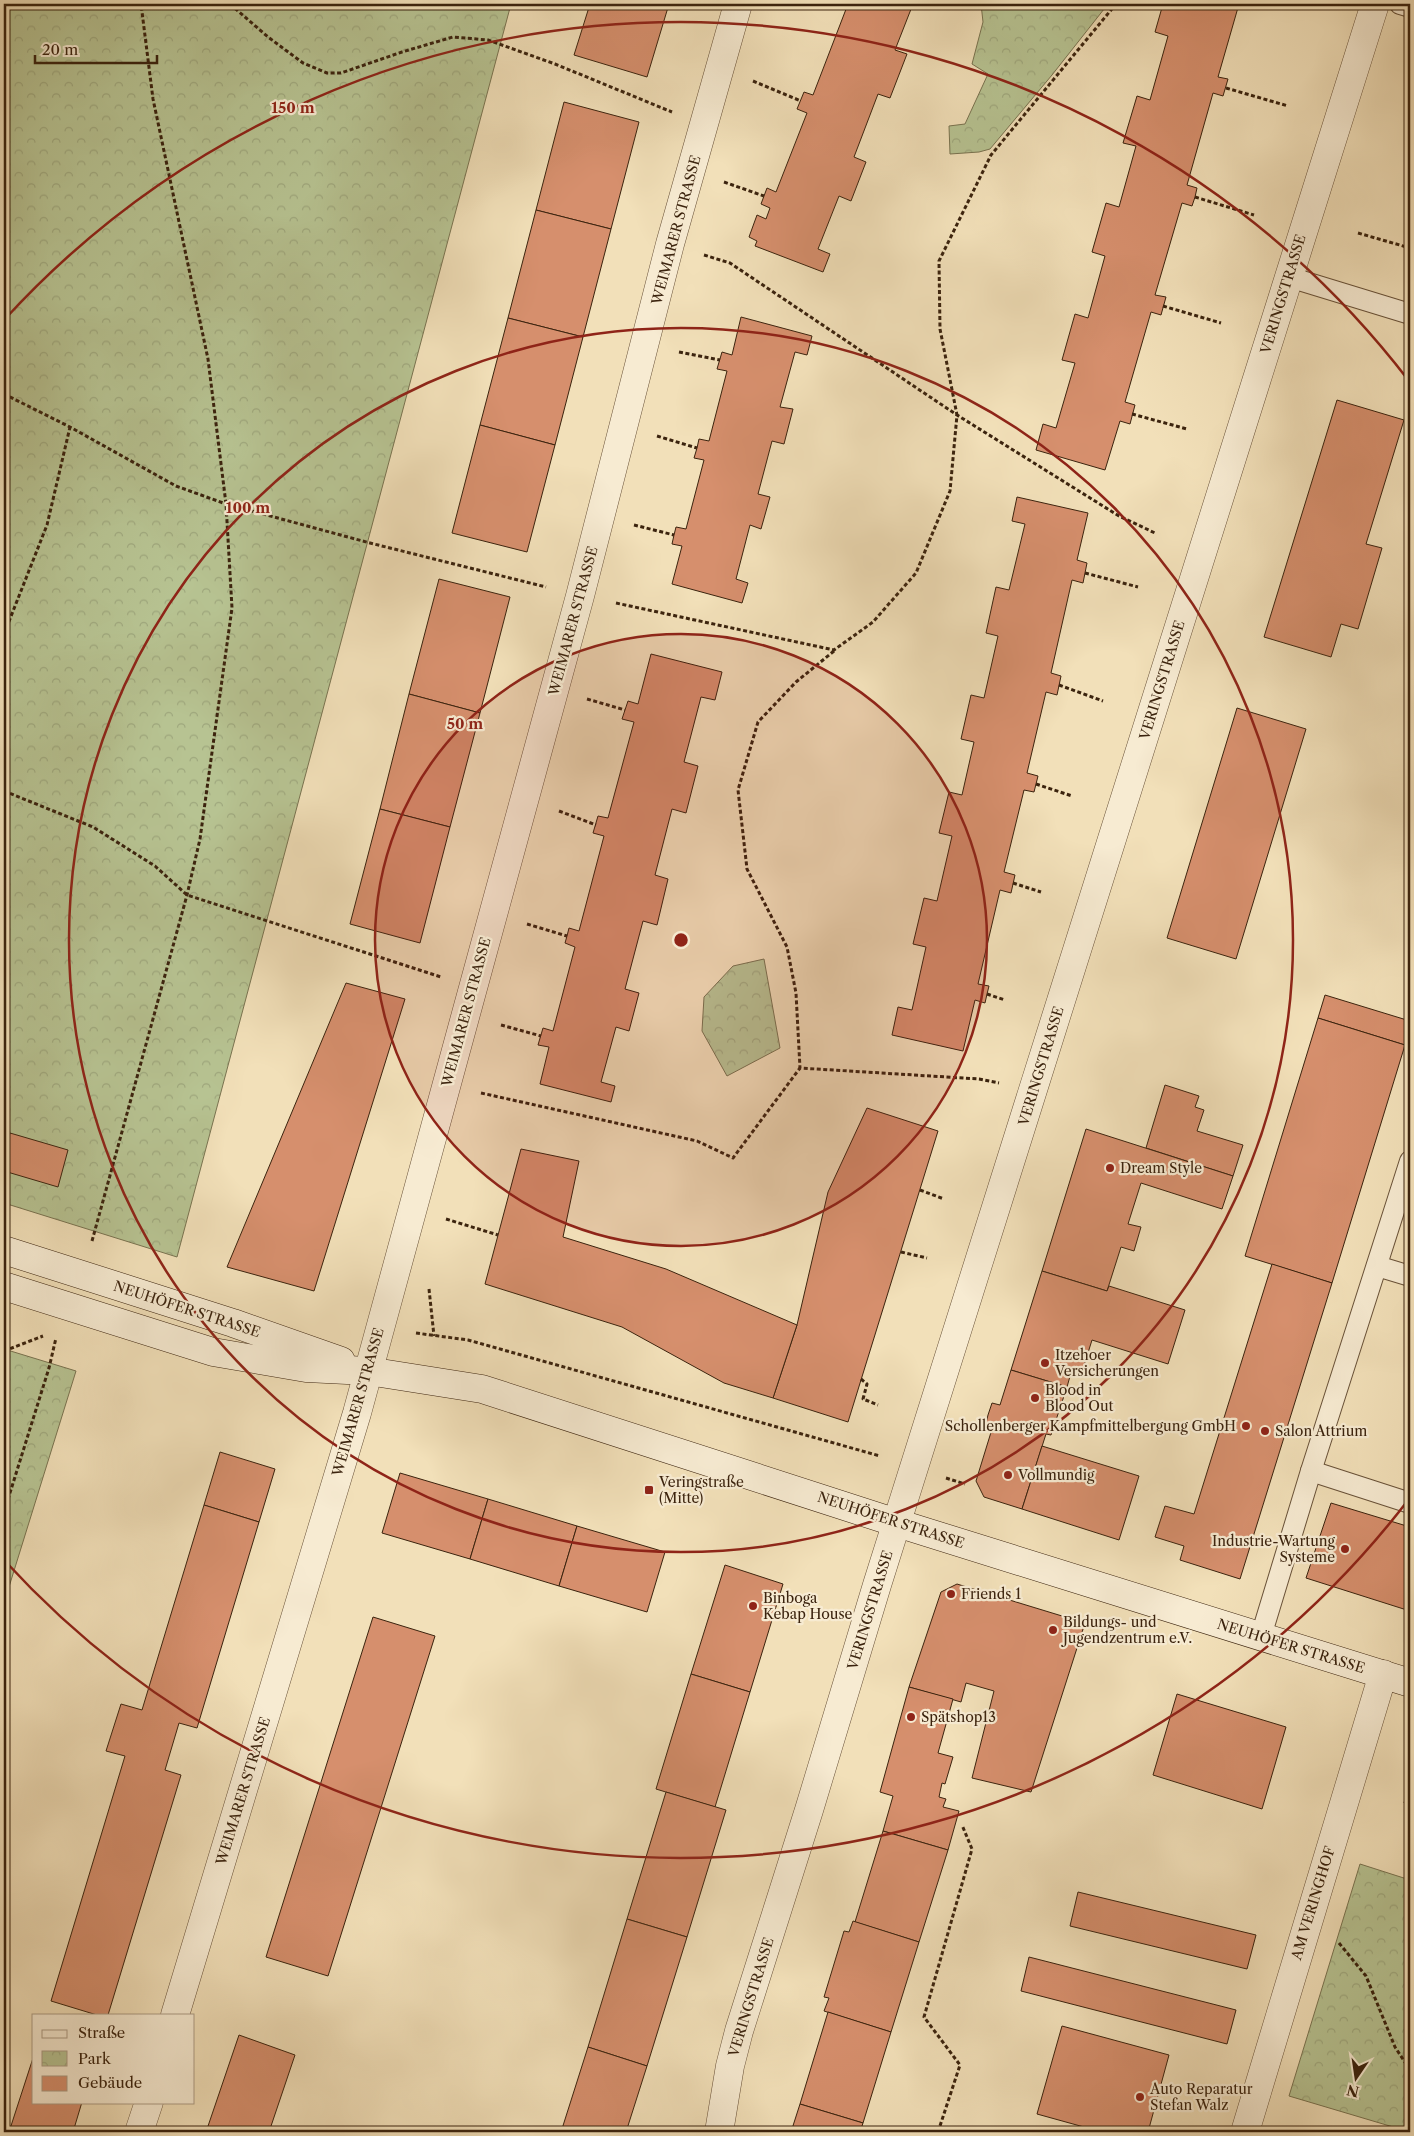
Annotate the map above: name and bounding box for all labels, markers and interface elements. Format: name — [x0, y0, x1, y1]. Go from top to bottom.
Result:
scale bar — [35, 32, 158, 64]
text: 20 m — [42, 40, 78, 59]
text: 150 m — [271, 98, 315, 117]
street label: WEIMARER STRASSE — [647, 153, 705, 308]
street label: VERINGSTRASSE — [1256, 232, 1310, 357]
text: 100 m — [226, 498, 270, 517]
street label: WEIMARER STRASSE — [544, 544, 602, 699]
street label: VERINGSTRASSE — [1135, 618, 1189, 743]
text: 50 m — [447, 714, 483, 733]
centre of rings — [672, 931, 690, 949]
street label: WEIMARER STRASSE — [437, 935, 495, 1090]
street label: VERINGSTRASSE — [1014, 1004, 1068, 1129]
place label: Dream Style — [1120, 1159, 1202, 1177]
marker: Dream Style — [1104, 1162, 1116, 1174]
street label: NEUHÖFER STRASSE — [111, 1277, 263, 1341]
street label: WEIMARER STRASSE — [328, 1326, 388, 1479]
place label: Itzehoer Versicherungen — [1054, 1346, 1159, 1380]
marker: Itzehoer Versicherungen — [1039, 1357, 1051, 1369]
place label: Blood in Blood Out — [1045, 1381, 1114, 1415]
marker: Blood in Blood Out — [1029, 1392, 1041, 1404]
place label: Schollenberger Kampfmittelbergung GmbH — [945, 1417, 1236, 1435]
marker: Schollenberger Kampfmittelbergung GmbH — [1240, 1420, 1252, 1432]
place label: Salon Attrium — [1275, 1422, 1367, 1440]
marker: Salon Attrium — [1259, 1425, 1271, 1437]
place label: Vollmundig — [1017, 1466, 1095, 1484]
marker: Vollmundig — [1002, 1469, 1014, 1481]
place label: Veringstraße (Mitte) — [658, 1473, 744, 1507]
marker: Veringstraße (Mitte) — [643, 1484, 655, 1496]
street label: NEUHÖFER STRASSE — [815, 1488, 967, 1552]
place label: Industrie-Wartung Systeme — [1212, 1532, 1336, 1566]
marker: Industrie-Wartung Systeme — [1339, 1543, 1351, 1555]
street label: VERINGSTRASSE — [843, 1548, 897, 1673]
place label: Friends 1 — [961, 1585, 1021, 1603]
marker: Friends 1 — [945, 1588, 957, 1600]
place label: Binboga Kebap House — [763, 1589, 853, 1623]
marker: Binboga Kebap House — [747, 1600, 759, 1612]
place label: Bildungs- und Jugendzentrum e.V. — [1061, 1613, 1192, 1647]
street label: NEUHÖFER STRASSE — [1215, 1615, 1367, 1677]
marker: Bildungs- und Jugendzentrum e.V. — [1047, 1624, 1059, 1636]
place label: Spätshop13 — [921, 1708, 996, 1726]
marker: Spätshop13 — [905, 1711, 917, 1723]
street label: WEIMARER STRASSE — [212, 1715, 274, 1868]
street label: AM VERINGHOF — [1287, 1844, 1339, 1963]
street label: VERINGSTRASSE — [724, 1935, 778, 2060]
legend — [32, 2014, 195, 2104]
text: Straße — [78, 2023, 125, 2042]
text: Park — [78, 2049, 112, 2068]
north arrow — [1332, 2054, 1382, 2104]
text: Gebäude — [78, 2073, 142, 2092]
place label: Auto Reparatur Stefan Walz — [1149, 2080, 1253, 2114]
text: N — [1345, 2081, 1361, 2101]
marker: Auto Reparatur Stefan Walz — [1134, 2091, 1146, 2103]

